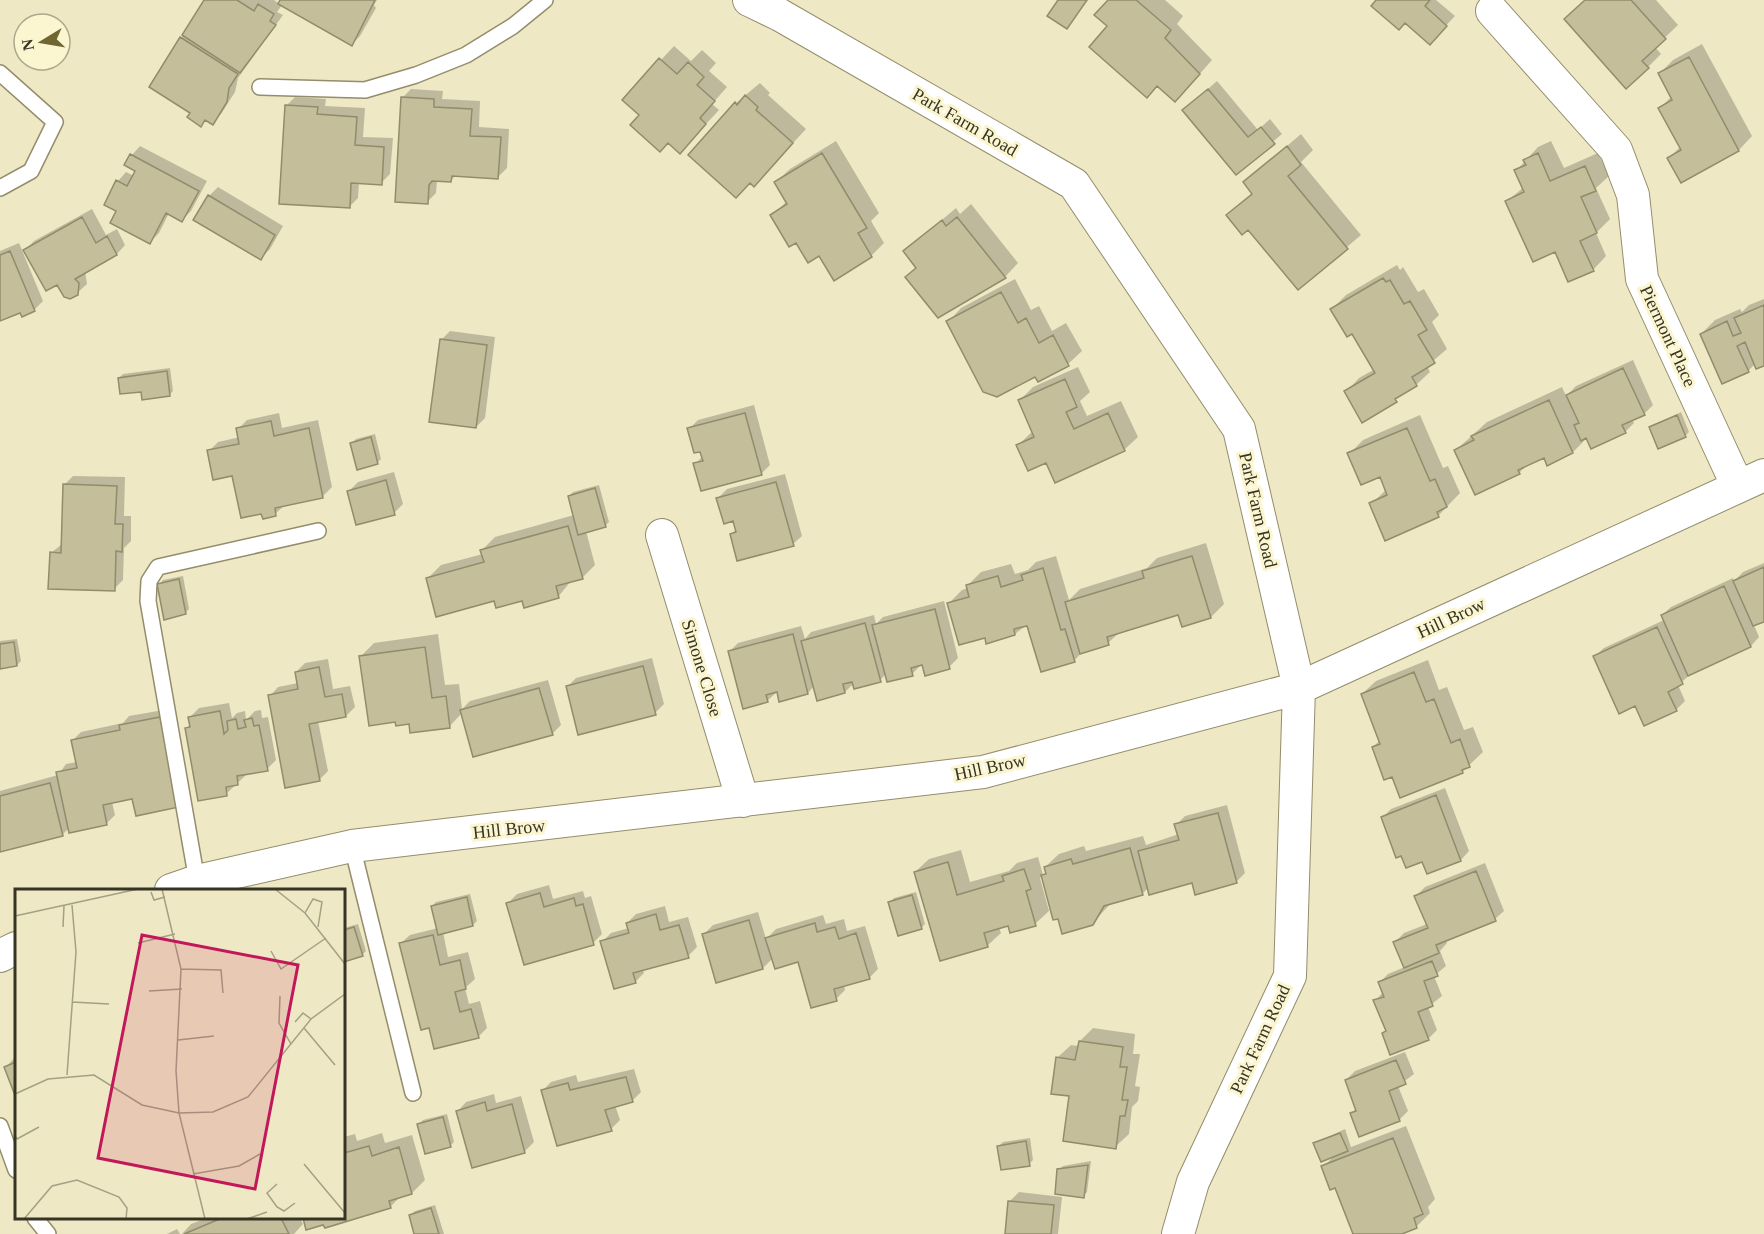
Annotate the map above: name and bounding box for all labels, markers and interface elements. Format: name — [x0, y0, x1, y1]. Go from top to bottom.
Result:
north arrow — [12, 12, 72, 72]
text: N — [18, 37, 37, 52]
street label: Park Farm Road — [909, 84, 1021, 160]
street label: Piermont Place — [1636, 282, 1700, 390]
street label: Park Farm Road — [1235, 450, 1281, 570]
street label: Hill Brow — [1414, 594, 1488, 642]
street label: Simone Close — [678, 617, 726, 719]
street label: Hill Brow — [952, 750, 1028, 784]
street label: Hill Brow — [472, 815, 546, 843]
inset map — [15, 889, 345, 1219]
street label: Park Farm Road — [1226, 981, 1294, 1097]

